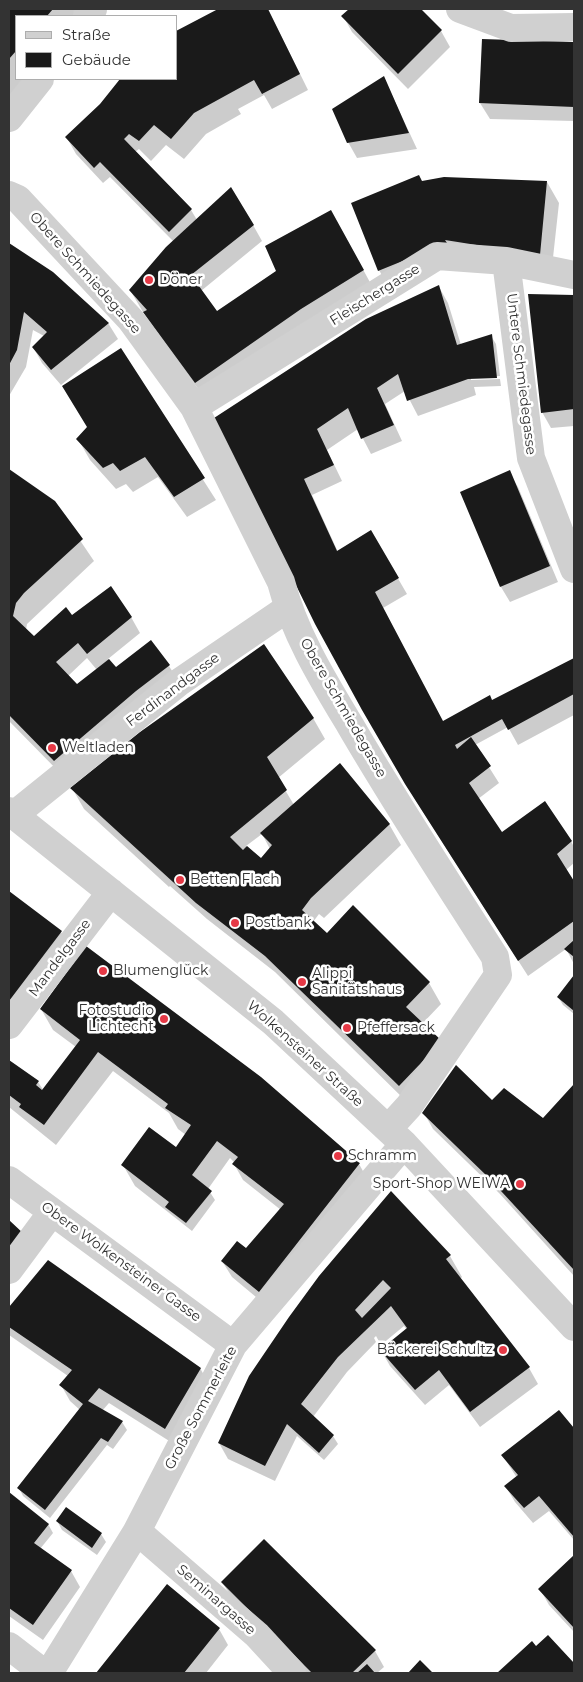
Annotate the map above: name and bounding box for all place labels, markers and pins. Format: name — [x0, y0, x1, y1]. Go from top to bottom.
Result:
place label: Döner — [159, 272, 203, 288]
marker: Döner — [143, 274, 155, 286]
place label: Weltladen — [62, 740, 134, 756]
marker: Weltladen — [46, 742, 58, 754]
place label: Betten Flach — [190, 872, 280, 888]
marker: Betten Flach — [174, 874, 186, 886]
place label: Postbank — [245, 915, 312, 931]
marker: Postbank — [229, 917, 241, 929]
place label: Blumenglück — [113, 963, 208, 979]
marker: Blumenglück — [97, 965, 109, 977]
place label: Alippi Sanitätshaus — [312, 966, 402, 999]
marker: Alippi Sanitätshaus — [296, 976, 308, 988]
place label: Fotostudio Lichtecht — [78, 1003, 154, 1036]
marker: Fotostudio Lichtecht — [158, 1013, 170, 1025]
place label: Pfeffersack — [357, 1020, 435, 1036]
marker: Pfeffersack — [341, 1022, 353, 1034]
place label: Schramm — [348, 1148, 417, 1164]
marker: Schramm — [332, 1150, 344, 1162]
place label: Sport-Shop WEIWA — [373, 1176, 510, 1192]
marker: Sport-Shop WEIWA — [514, 1178, 526, 1190]
place label: Bäckerei Schultz — [377, 1342, 493, 1358]
marker: Bäckerei Schultz — [497, 1344, 509, 1356]

